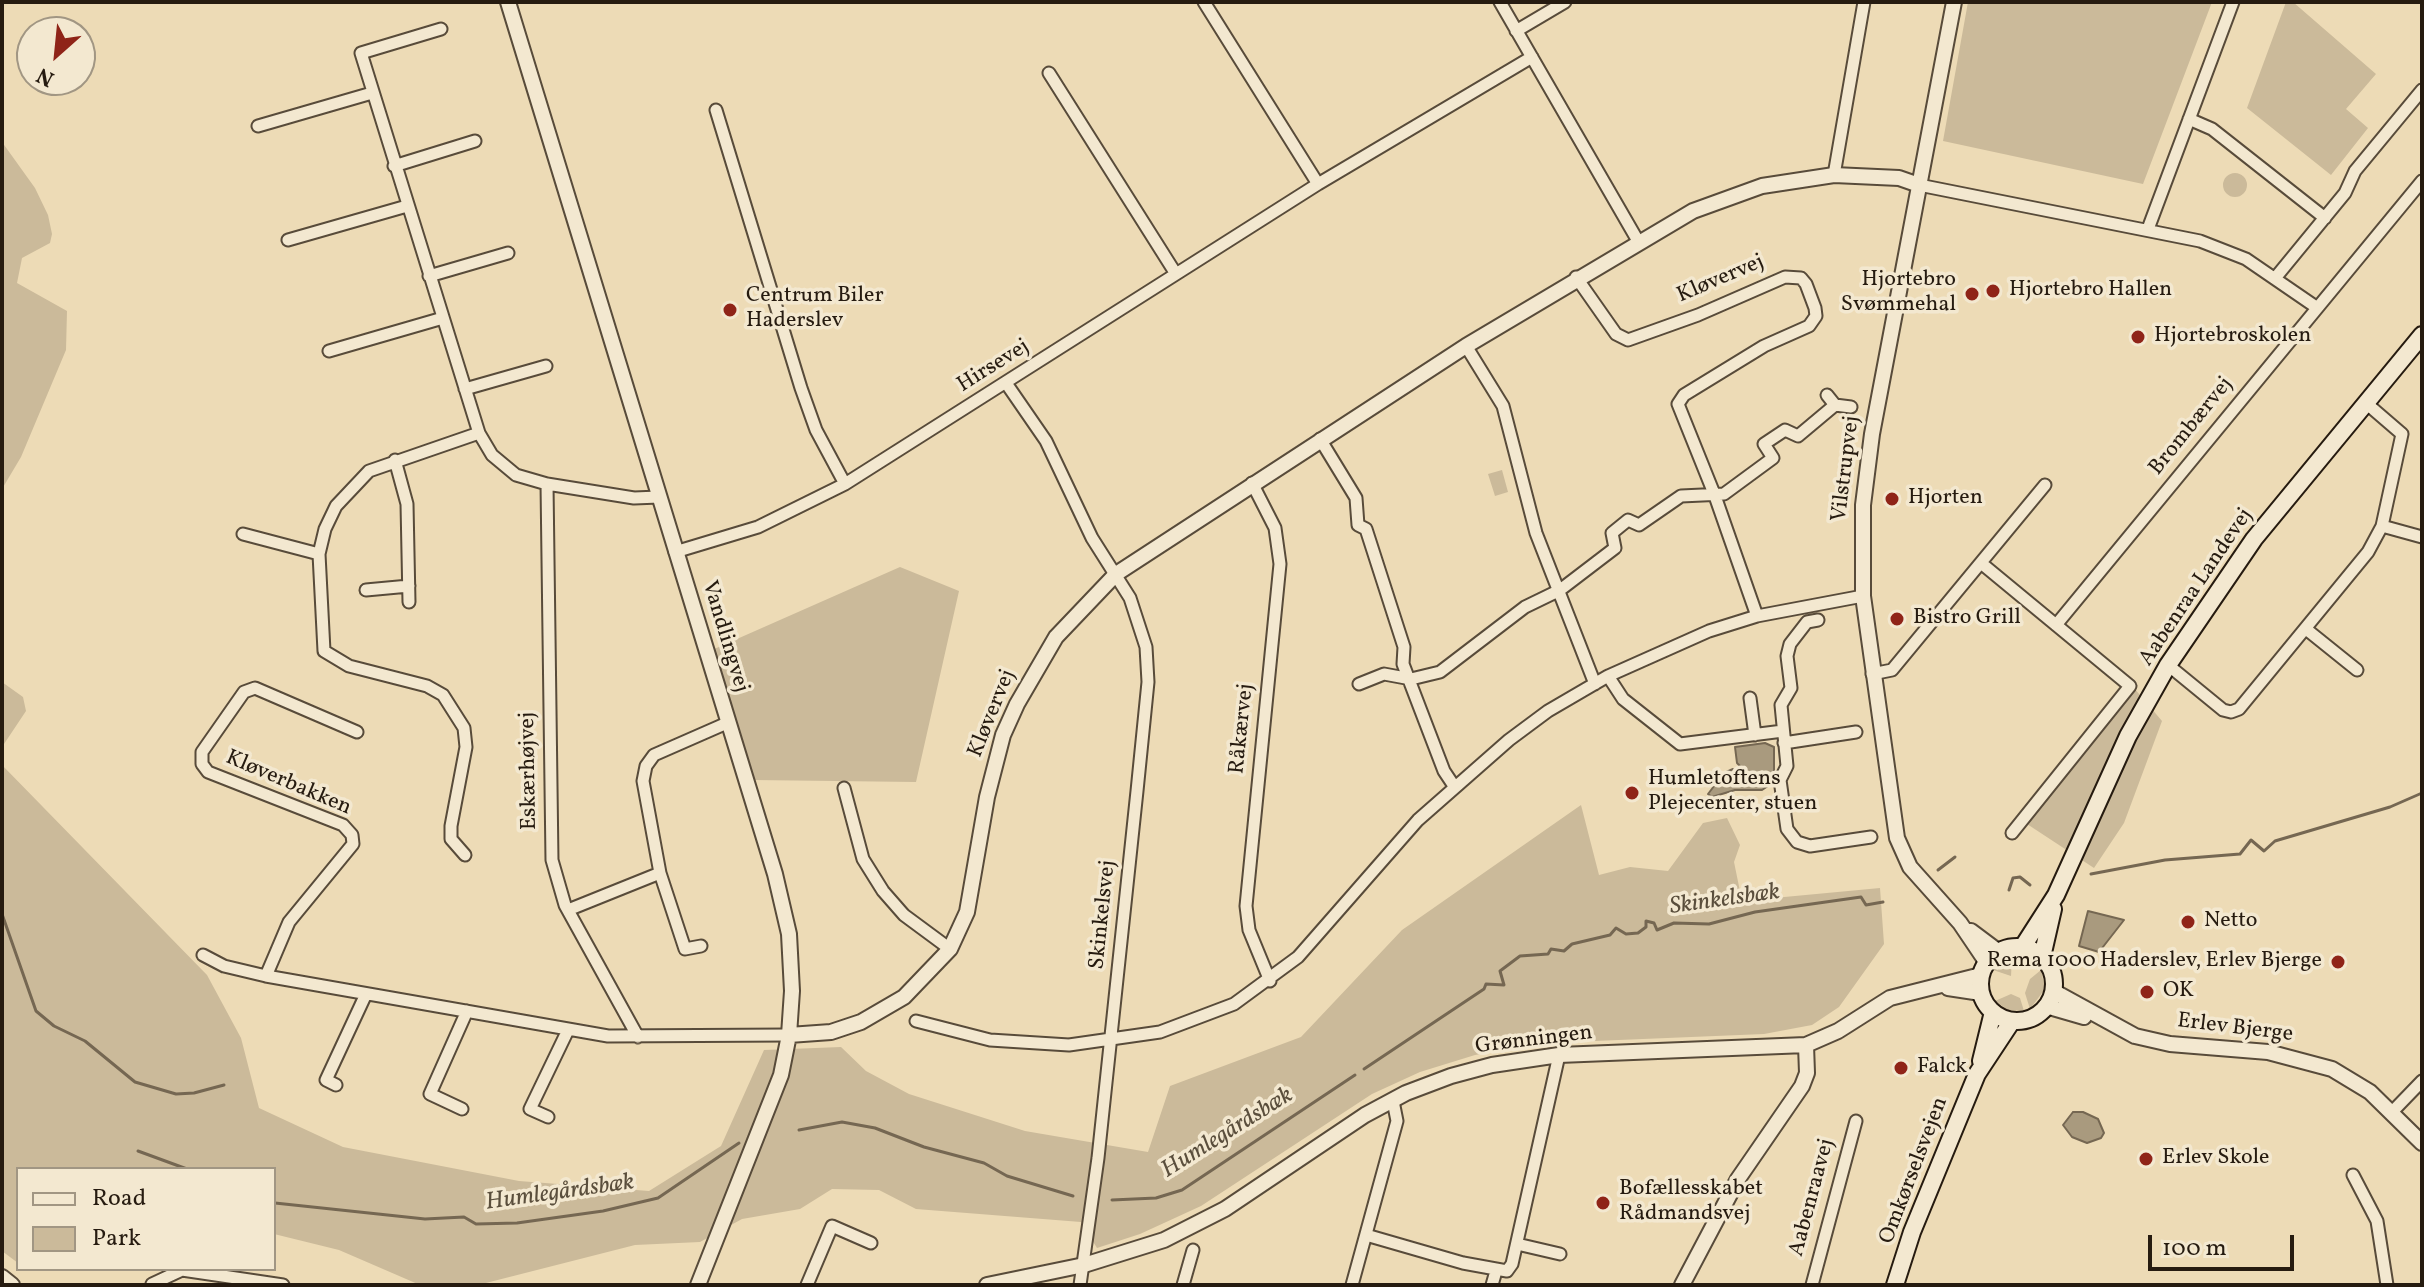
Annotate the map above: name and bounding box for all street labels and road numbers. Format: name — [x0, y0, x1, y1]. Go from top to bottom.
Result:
street label: Kløvervej — [1673, 250, 1769, 310]
street label: Hirsevej — [953, 335, 1035, 399]
street label: Brombærvej — [2144, 373, 2240, 481]
street label: Vilstrupvej — [1827, 415, 1867, 523]
street label: Aabenraa Landevej — [2134, 504, 2260, 672]
street label: Vandlingvej — [695, 578, 753, 696]
street label: Kløvervej — [964, 666, 1022, 762]
street label: Råkærvej — [1225, 683, 1261, 775]
street label: Eskærhøjvej — [516, 712, 544, 830]
street label: Kløverbakken — [221, 746, 355, 822]
street label: Skinkelsvej — [1085, 859, 1123, 971]
street label: Erlev Bjerge — [2176, 1009, 2294, 1049]
street label: Grønningen — [1474, 1021, 1594, 1061]
street label: Omkørselsvejen — [1875, 1094, 1955, 1248]
street label: Aabenraavej — [1785, 1136, 1841, 1260]

